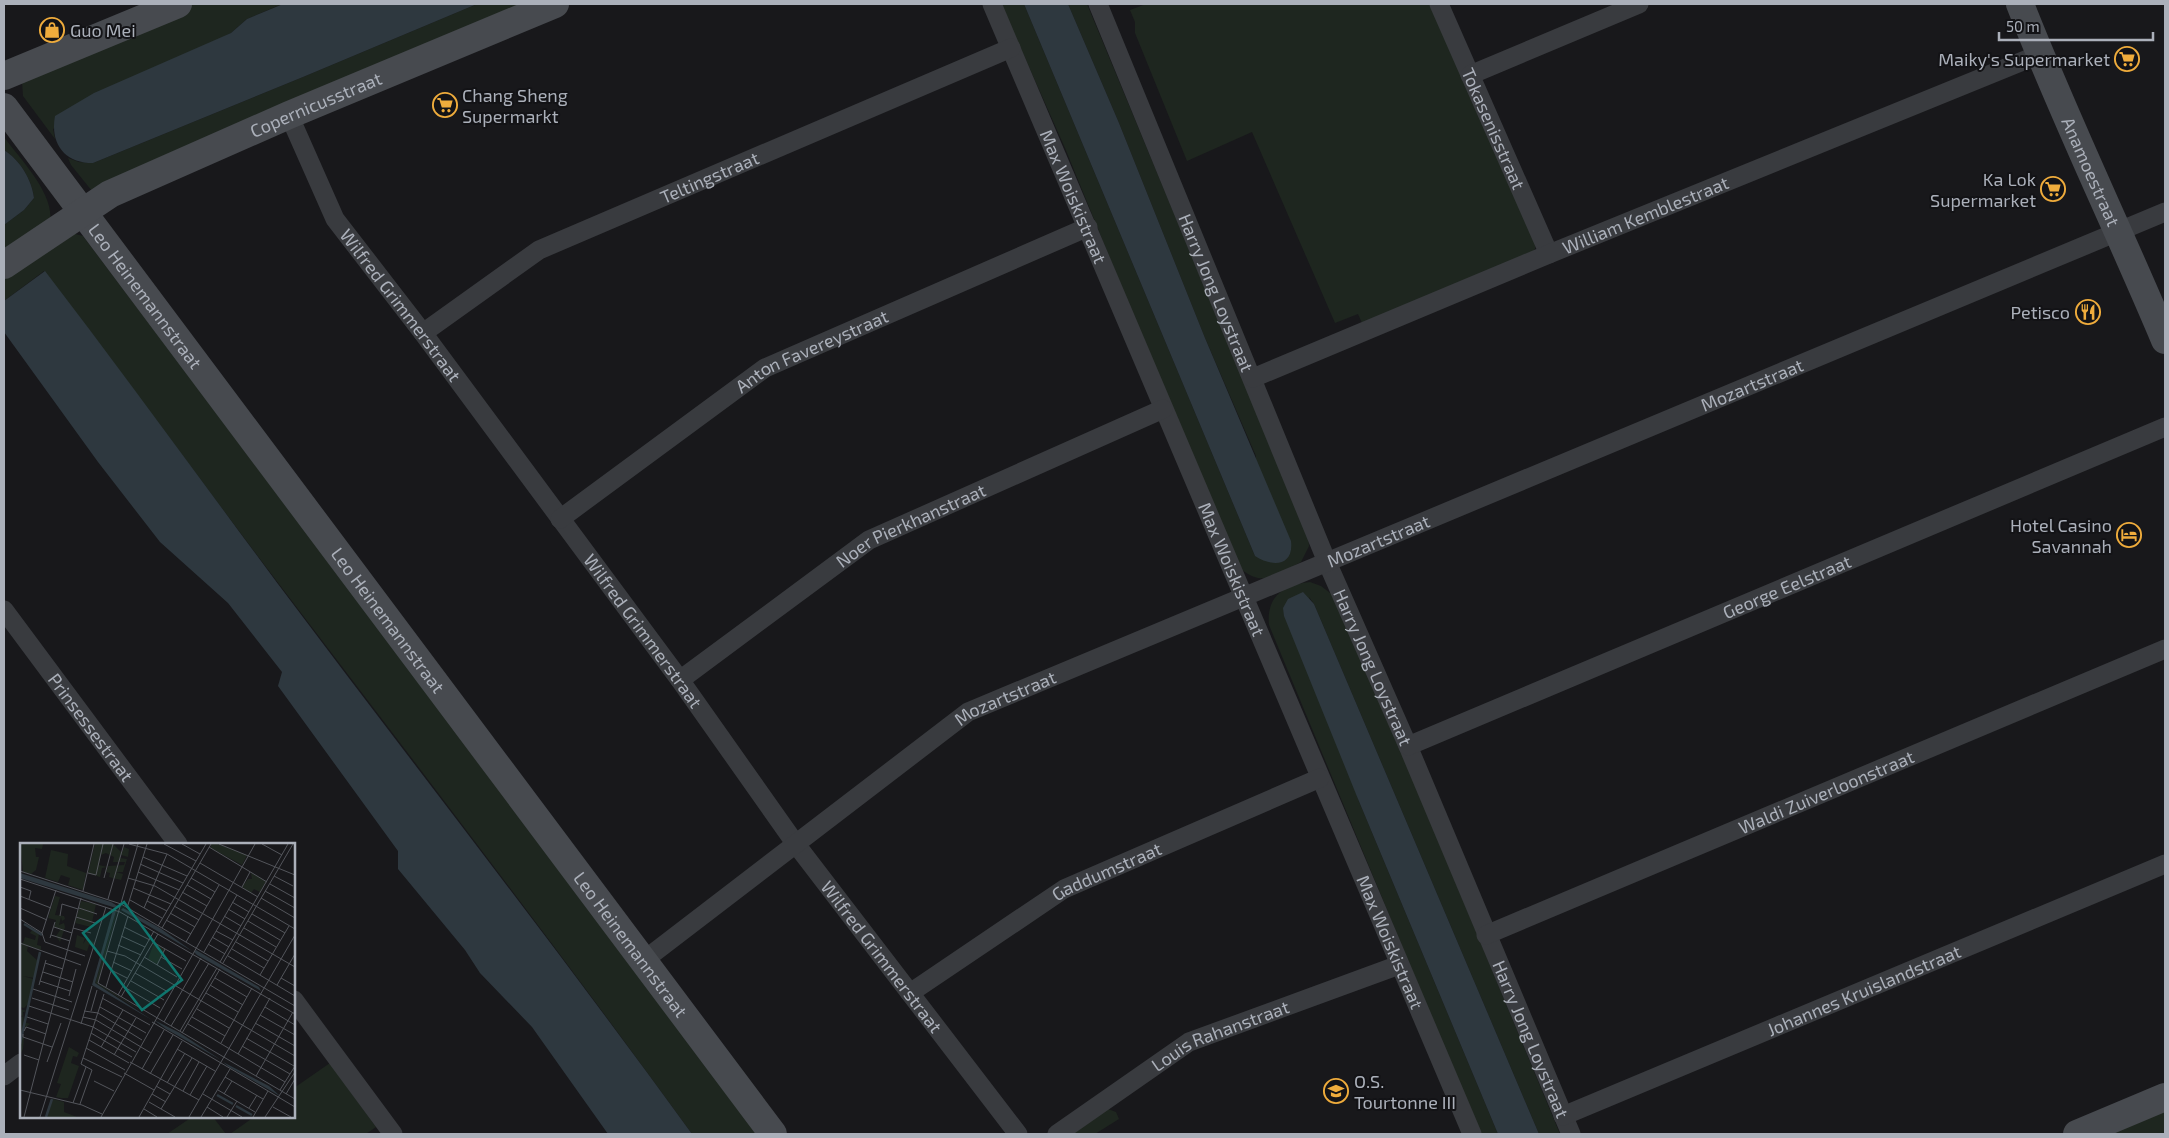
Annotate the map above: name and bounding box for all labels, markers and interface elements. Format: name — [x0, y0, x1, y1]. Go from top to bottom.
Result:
scale bar — [1999, 10, 2153, 42]
shop icon: Guo Mei — [39, 17, 65, 43]
text: 50 m — [2006, 17, 2040, 35]
place label: Guo Mei — [70, 19, 136, 41]
supermarket icon: Maiky's Supermarket — [2114, 46, 2140, 72]
place label: Maiky's Supermarket — [1938, 48, 2110, 70]
street label: Tokasenisstraat — [1457, 64, 1530, 193]
street label: Copernicusstraat — [246, 67, 385, 142]
place label: Chang Sheng Supermarkt — [462, 84, 568, 127]
supermarket icon: Chang Sheng Supermarkt — [432, 92, 458, 118]
street label: Anamoestraat — [2057, 114, 2125, 230]
street label: Max Woiskistraat — [1036, 126, 1112, 267]
street label: Teltingstraat — [657, 146, 762, 208]
place label: Ka Lok Supermarket — [1930, 168, 2036, 211]
street label: William Kemblestraat — [1559, 171, 1732, 258]
supermarket icon: Ka Lok Supermarket — [2040, 176, 2066, 202]
street label: Harry Jong Loystraat — [1174, 210, 1259, 375]
street label: Leo Heinemannstraat — [84, 219, 207, 373]
street label: Wilfred Grimmerstraat — [336, 224, 466, 386]
restaurant icon: Petisco — [2075, 299, 2101, 325]
place label: Petisco — [2010, 301, 2070, 323]
street label: Anton Favereystraat — [731, 305, 892, 397]
street label: Mozartstraat — [1697, 353, 1807, 416]
street label: Noer Pierkhanstraat — [831, 478, 989, 572]
street label: Max Woiskistraat — [1194, 499, 1270, 639]
street label: Mozartstraat — [1324, 509, 1433, 572]
place label: Hotel Casino Savannah — [2010, 514, 2112, 557]
hotel icon: Hotel Casino Savannah — [2116, 522, 2142, 548]
street label: Leo Heinemannstraat — [327, 543, 450, 697]
street label: Wilfred Grimmerstraat — [579, 549, 707, 712]
street label: George Eelstraat — [1719, 550, 1854, 623]
street label: Harry Jong Loystraat — [1329, 585, 1417, 749]
street label: Mozartstraat — [949, 666, 1059, 730]
street label: Prinsessestraat — [44, 669, 139, 786]
street label: Waldi Zuiverloonstraat — [1735, 745, 1917, 838]
street label: Gaddumstraat — [1047, 837, 1165, 905]
inset map — [20, 843, 295, 1118]
street label: Leo Heinemannstraat — [569, 867, 693, 1021]
street label: Max Woiskistraat — [1352, 872, 1429, 1012]
street label: Wilfred Grimmerstraat — [817, 876, 947, 1037]
street label: Johannes Kruislandstraat — [1763, 940, 1964, 1040]
street label: Harry Jong Loystraat — [1488, 957, 1574, 1121]
street label: Louis Rahanstraat — [1147, 995, 1292, 1076]
place label: O.S. Tourtonne III — [1354, 1070, 1456, 1113]
school or university icon: O.S. Tourtonne III — [1323, 1078, 1349, 1104]

